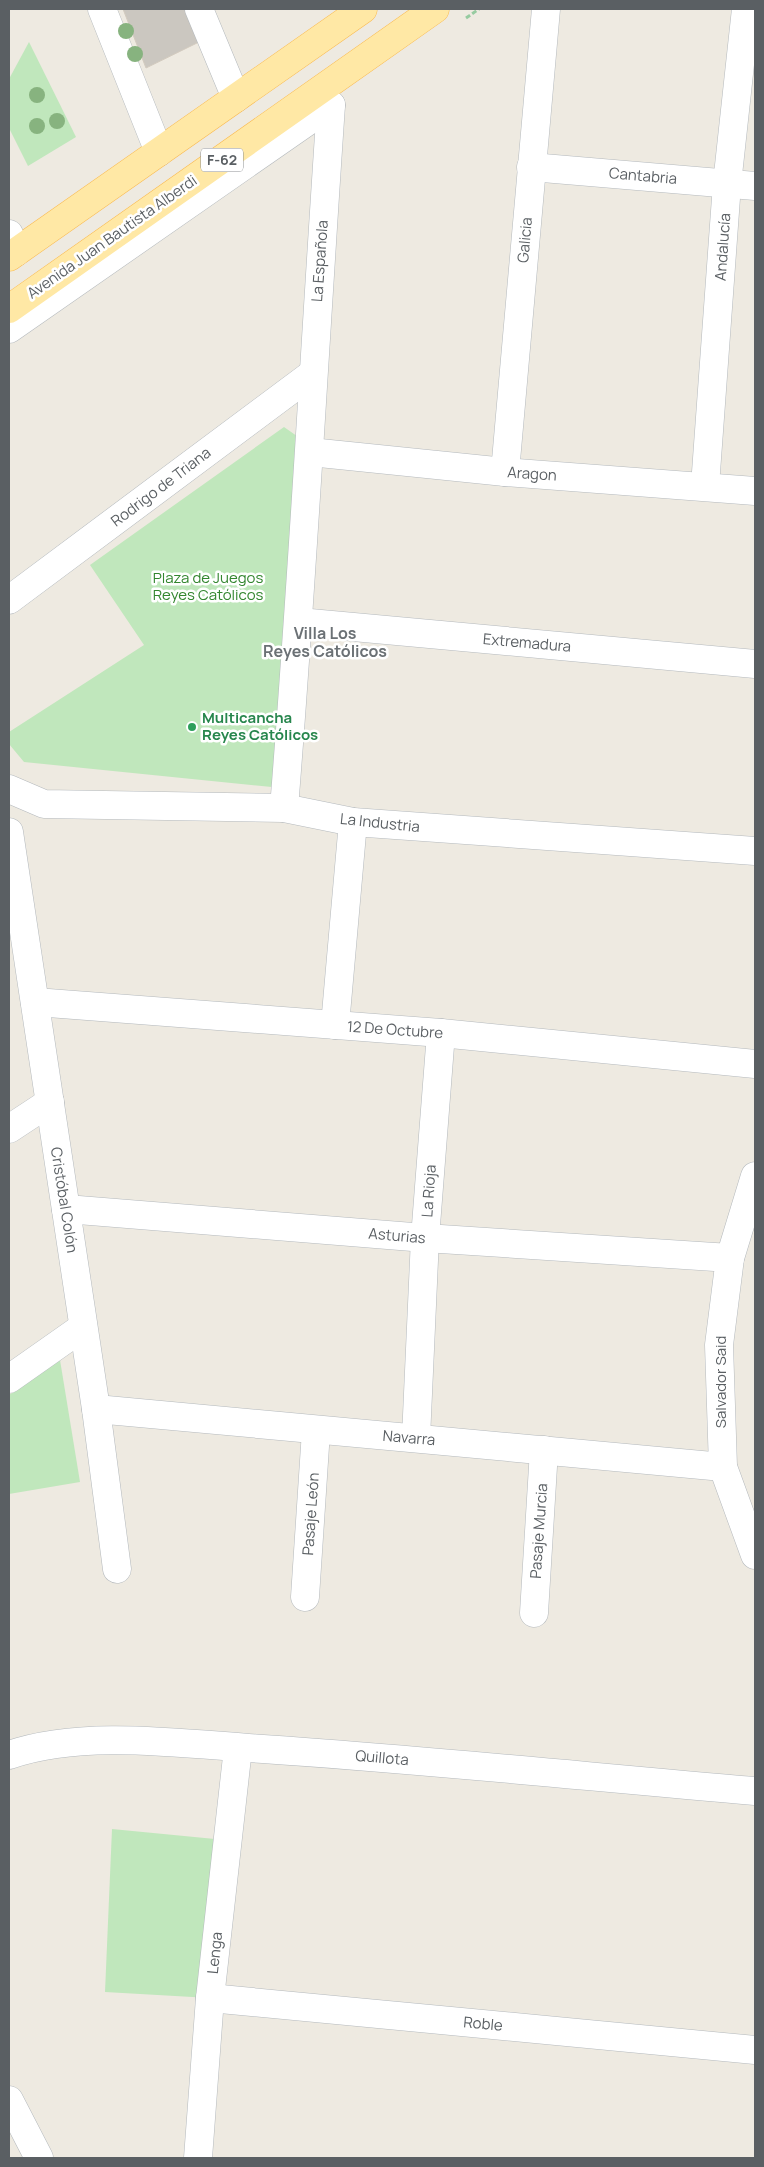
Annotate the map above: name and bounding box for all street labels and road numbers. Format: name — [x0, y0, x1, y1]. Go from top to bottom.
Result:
road number: F-62 — [201, 148, 243, 172]
street label: Cantabria — [608, 162, 678, 189]
street label: Avenida Juan Bautista Alberdi — [23, 170, 201, 303]
street label: Andalucía — [710, 212, 735, 282]
street label: Galicia — [512, 216, 537, 264]
street label: La Española — [306, 219, 333, 303]
street label: Rodrigo de Triana — [106, 442, 215, 531]
street label: Aragon — [507, 461, 558, 486]
street label: Extremadura — [482, 628, 572, 657]
street label: La Industria — [339, 808, 421, 837]
street label: 12 De Octubre — [346, 1016, 444, 1043]
street label: Cristóbal Colón — [46, 1146, 83, 1254]
street label: La Rioja — [416, 1164, 441, 1218]
street label: Asturias — [368, 1223, 427, 1248]
street label: Salvador Said — [710, 1336, 731, 1428]
street label: Navarra — [382, 1425, 436, 1450]
street label: Pasaje León — [297, 1472, 324, 1556]
street label: Pasaje Murcia — [525, 1483, 552, 1579]
street label: Quillota — [354, 1745, 410, 1770]
street label: Lenga — [202, 1931, 227, 1975]
street label: Roble — [462, 2011, 504, 2036]

